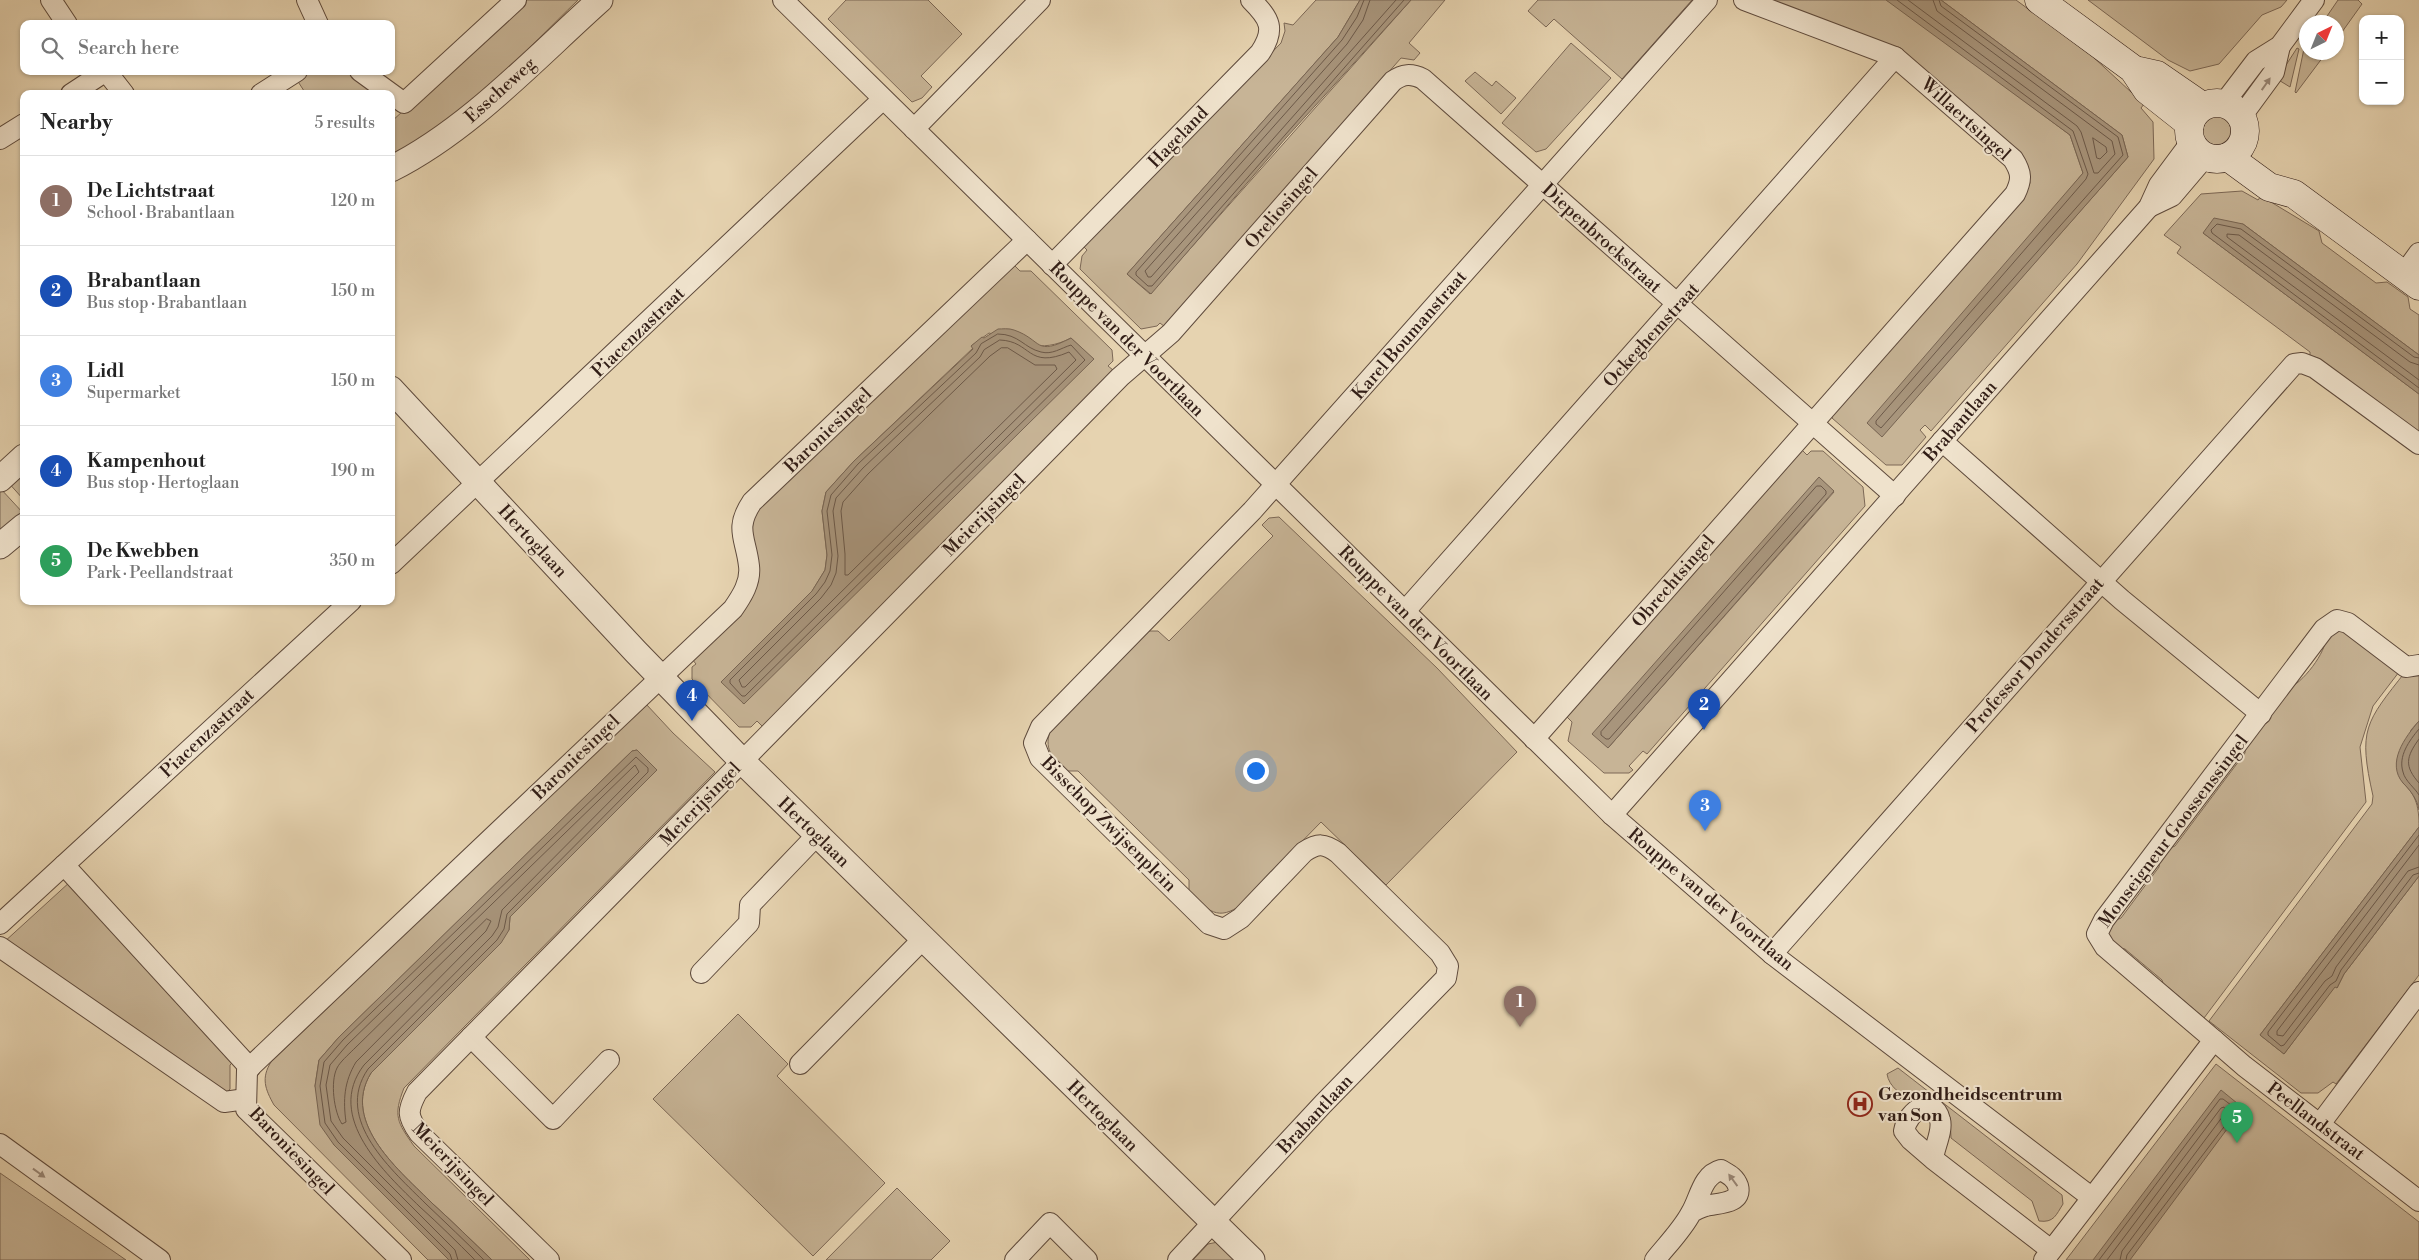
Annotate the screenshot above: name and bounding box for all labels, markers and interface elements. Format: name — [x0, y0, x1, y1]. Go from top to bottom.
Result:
north arrow — [2299, 15, 2344, 60]
map controls — [2359, 15, 2404, 105]
button: + — [2359, 15, 2404, 60]
search box — [20, 20, 395, 75]
icon: search — [38, 34, 66, 62]
text: Search here — [78, 36, 179, 60]
street label: Esscheweg — [460, 52, 541, 128]
button: − — [2359, 60, 2404, 105]
street label: Willaertsingel — [1915, 72, 2016, 166]
one-way arrow — [2261, 77, 2271, 90]
street label: Hageland — [1143, 101, 1214, 173]
text: Nearby — [40, 110, 113, 136]
text: 5 results — [314, 113, 375, 133]
street label: Oreliosingel — [1240, 162, 1323, 254]
text: De Lichtstraat — [87, 179, 214, 203]
street label: Diepenbrockstraat — [1537, 179, 1667, 299]
text: 1 — [52, 191, 60, 211]
text: 120 m — [331, 191, 375, 211]
text: School · Brabantlaan — [87, 203, 235, 223]
street label: Rouppe van der Voortlaan — [1044, 257, 1209, 422]
street label: Karel Boumanstraat — [1347, 265, 1472, 405]
text: Brabantlaan — [87, 269, 201, 293]
street label: Ockeghemstraat — [1598, 278, 1705, 392]
text: 2 — [51, 281, 61, 301]
text: 150 m — [331, 281, 375, 301]
street label: Piacenzastraat — [587, 282, 690, 383]
text: Bus stop · Brabantlaan — [87, 293, 247, 313]
text: Lidl — [87, 359, 124, 383]
text: 3 — [51, 371, 61, 391]
text: 150 m — [331, 371, 375, 391]
street label: Brabantlaan — [1918, 376, 2002, 468]
street label: Baroniesingel — [779, 382, 878, 479]
text: Supermarket — [87, 383, 181, 403]
text: Kampenhout — [87, 449, 205, 473]
text: 4 — [51, 461, 61, 481]
text: 190 m — [331, 461, 375, 481]
street label: Meierijsingel — [938, 469, 1031, 562]
text: Bus stop · Hertoglaan — [87, 473, 239, 493]
street label: Hertoglaan — [493, 500, 572, 583]
street label: Obrechtsingel — [1627, 530, 1720, 632]
text: De Kwebben — [87, 539, 199, 563]
street label: Rouppe van der Voortlaan — [1333, 541, 1498, 706]
text: 5 — [51, 551, 61, 571]
text: 350 m — [329, 551, 375, 571]
text: Park · Peellandstraat — [87, 563, 233, 583]
street label: Professor Dondersstraat — [1961, 572, 2110, 738]
pin: 4 — [676, 680, 708, 721]
street label: Piacenzastraat — [155, 683, 260, 783]
pin: 2 — [1688, 689, 1720, 730]
street label: Baroniesingel — [527, 709, 626, 806]
street label: Monseigneur Goossenssingel — [2093, 730, 2254, 932]
street label: Bisschop Zwijsenplein — [1035, 751, 1182, 897]
street label: Meierijsingel — [655, 757, 747, 851]
your location — [1243, 758, 1269, 784]
pin: 3 — [1689, 790, 1721, 831]
street label: Hertoglaan — [773, 792, 855, 873]
street label: Rouppe van der Voortlaan — [1623, 823, 1799, 976]
pin: 1 — [1504, 986, 1536, 1027]
street label: Brabantlaan — [1272, 1070, 1358, 1160]
street label: Hertoglaan — [1062, 1076, 1143, 1157]
street label: Peellandstraat — [2262, 1077, 2370, 1166]
place label: Gezondheidscentrum van Son — [1877, 1083, 2063, 1127]
hospital icon: Gezondheidscentrum van Son — [1847, 1091, 1873, 1117]
street label: Baroniesingel — [243, 1102, 340, 1201]
pin: 5 — [2221, 1102, 2253, 1143]
street label: Meierijsingel — [407, 1118, 499, 1212]
one-way arrow — [33, 1168, 46, 1178]
one-way arrow — [1728, 1174, 1738, 1187]

